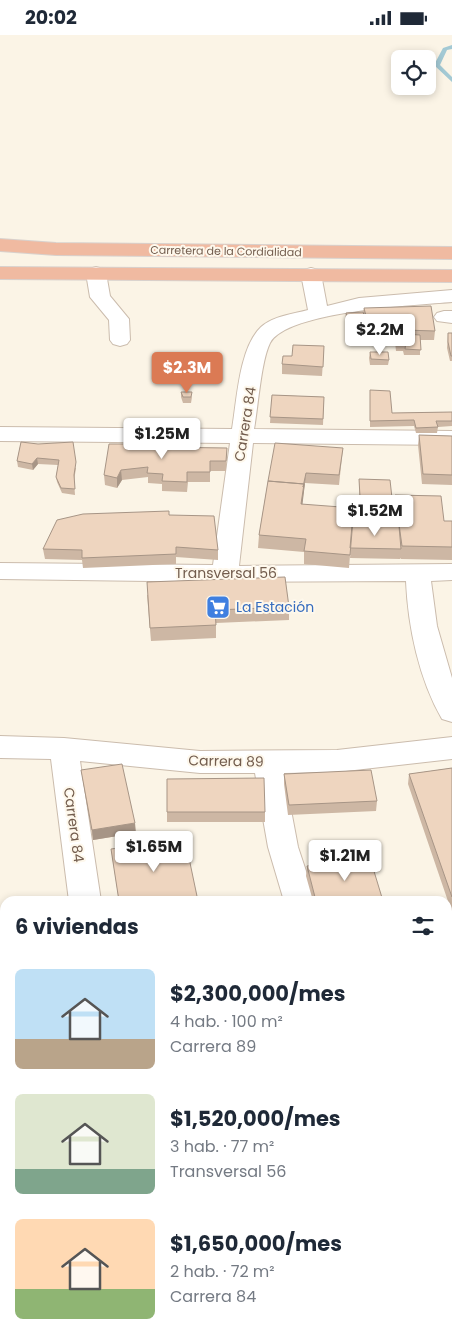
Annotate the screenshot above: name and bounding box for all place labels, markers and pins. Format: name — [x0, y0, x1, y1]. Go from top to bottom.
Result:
pin: $2.2M — [345, 313, 415, 356]
pin: $2.3M — [152, 351, 222, 394]
pin: $1.25M — [121, 417, 203, 460]
pin: $1.52M — [334, 495, 416, 537]
supermarket icon: La Estación — [205, 594, 231, 620]
place label: La Estación — [236, 597, 314, 617]
pin: $1.65M — [113, 831, 195, 873]
pin: $1.21M — [304, 839, 386, 882]

